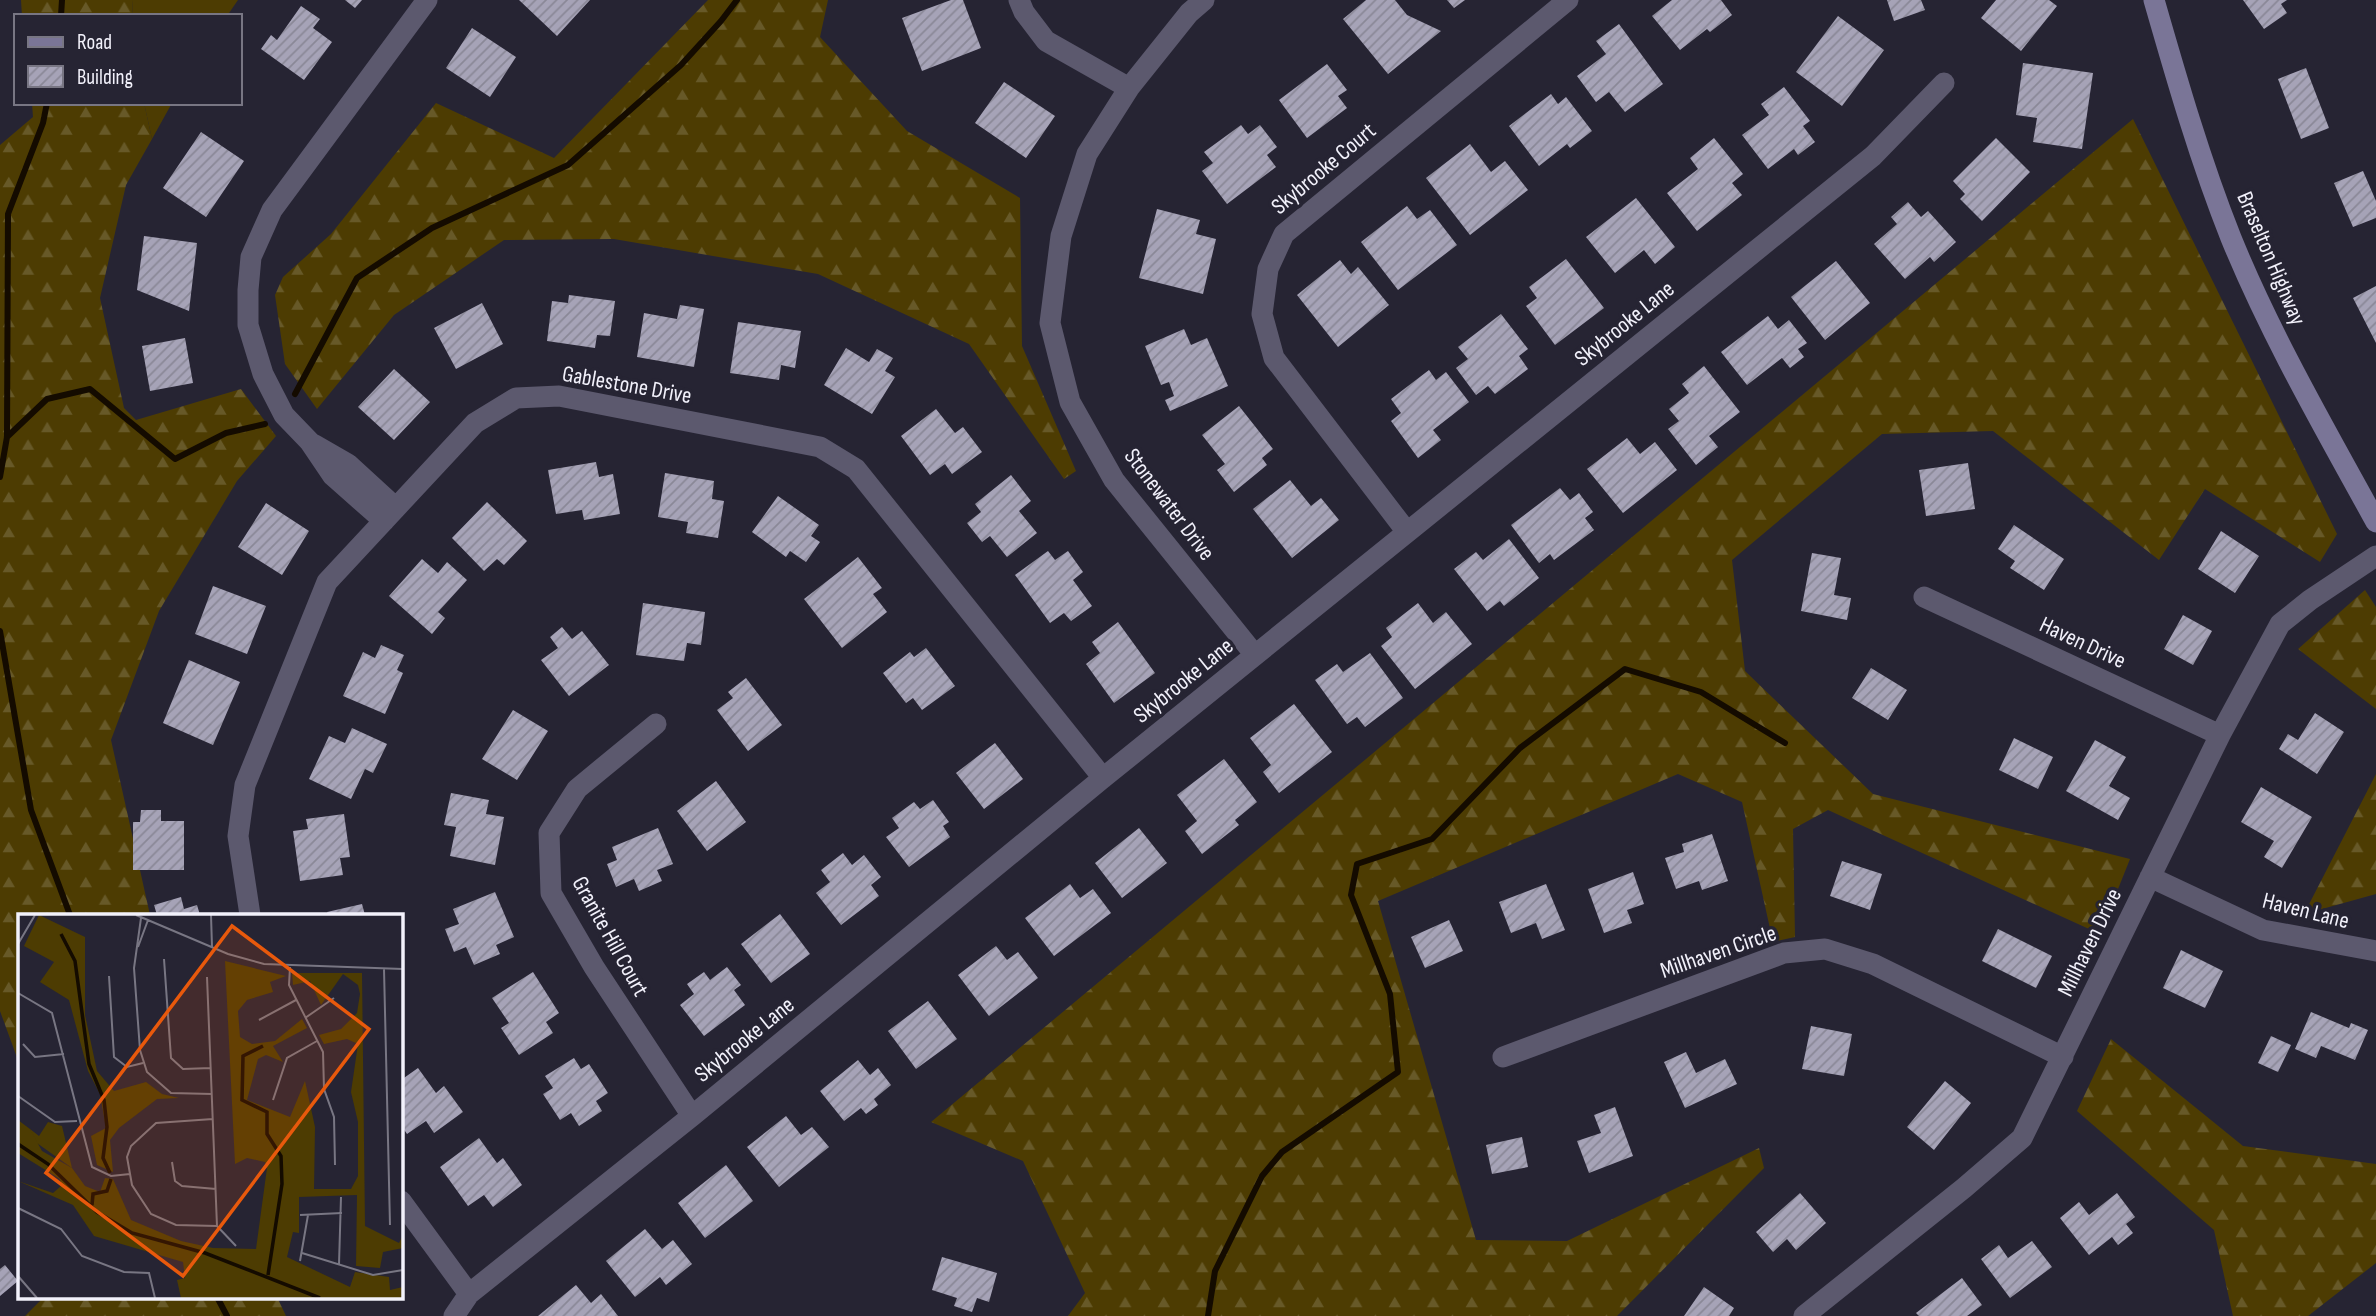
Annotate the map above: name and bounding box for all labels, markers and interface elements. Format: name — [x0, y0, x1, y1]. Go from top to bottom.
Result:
legend — [14, 14, 242, 105]
text: Road — [77, 30, 112, 55]
text: Building — [77, 65, 133, 90]
street label: Skybrooke Court — [1266, 117, 1382, 221]
street label: Braselton Highway — [2230, 187, 2312, 329]
street label: Skybrooke Lane — [1569, 275, 1680, 372]
street label: Gablestone Drive — [560, 360, 694, 410]
street label: Stonewater Drive — [1118, 443, 1220, 566]
street label: Haven Drive — [2035, 611, 2130, 675]
street label: Skybrooke Lane — [1128, 632, 1239, 729]
street label: Granite Hill Court — [566, 872, 655, 1001]
street label: Millhaven Drive — [2052, 884, 2128, 1001]
street label: Haven Lane — [2260, 887, 2352, 935]
inset map — [18, 914, 402, 1298]
street label: Millhaven Circle — [1657, 919, 1780, 985]
street label: Skybrooke Lane — [689, 991, 800, 1088]

